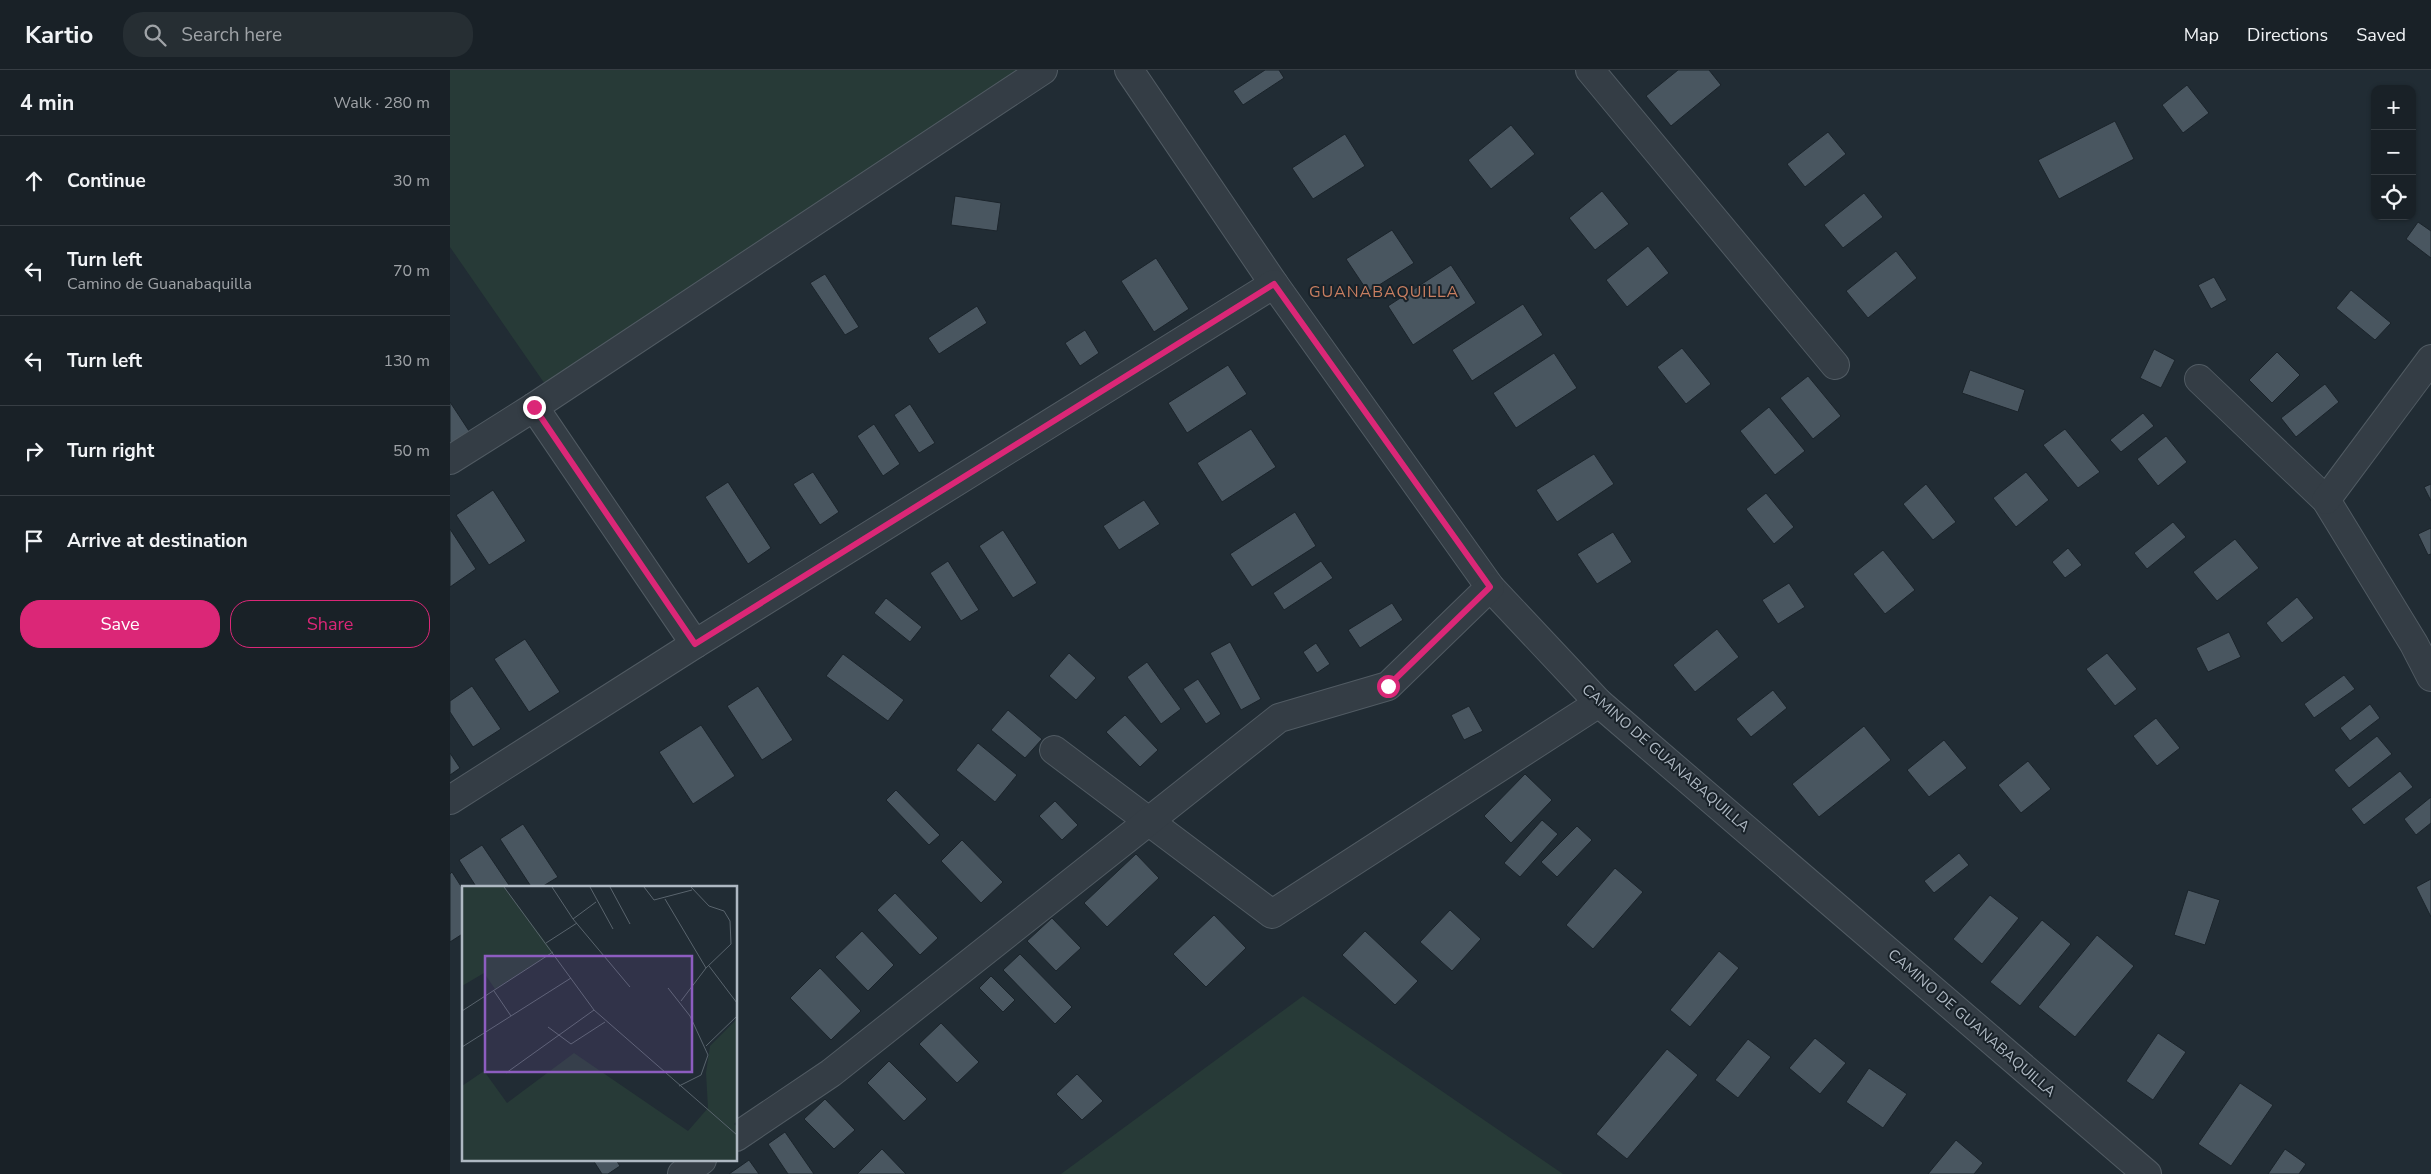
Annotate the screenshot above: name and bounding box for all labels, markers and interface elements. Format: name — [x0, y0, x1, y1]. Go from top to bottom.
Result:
search box — [123, 12, 473, 57]
text: Kartio — [25, 19, 93, 51]
icon: search — [141, 21, 169, 49]
text: Search here — [181, 22, 282, 48]
text: Map — [2184, 23, 2219, 47]
text: Directions — [2247, 23, 2328, 47]
text: Saved — [2356, 23, 2406, 47]
map controls — [2371, 85, 2416, 220]
button: + — [2371, 85, 2416, 130]
text: 4 min — [20, 89, 74, 117]
text: Walk · 280 m — [334, 92, 430, 114]
button: − — [2371, 130, 2416, 175]
icon: ahead — [20, 167, 48, 195]
text: Continue — [67, 168, 146, 194]
text: 30 m — [393, 170, 430, 192]
button: locate — [2371, 175, 2416, 220]
text: Turn left — [67, 247, 142, 273]
icon: left — [20, 257, 48, 285]
text: 70 m — [393, 260, 430, 282]
text: Camino de Guanabaquilla — [67, 273, 252, 295]
district label: GUANABAQUILLA — [1309, 281, 1459, 303]
icon: left — [20, 347, 48, 375]
text: Turn left — [67, 348, 142, 374]
text: 130 m — [383, 350, 430, 372]
route end — [523, 396, 546, 419]
icon: right — [20, 437, 48, 465]
text: Turn right — [67, 438, 154, 464]
text: 50 m — [393, 440, 430, 462]
icon: arrive — [20, 527, 48, 555]
text: Arrive at destination — [67, 528, 248, 554]
button: Save — [20, 600, 220, 648]
button: Share — [230, 600, 430, 648]
route start — [1377, 675, 1400, 698]
street label: CAMINO DE GUANABAQUILLA — [1578, 680, 1754, 837]
inset map — [462, 886, 738, 1162]
street label: CAMINO DE GUANABAQUILLA — [1884, 945, 2060, 1102]

